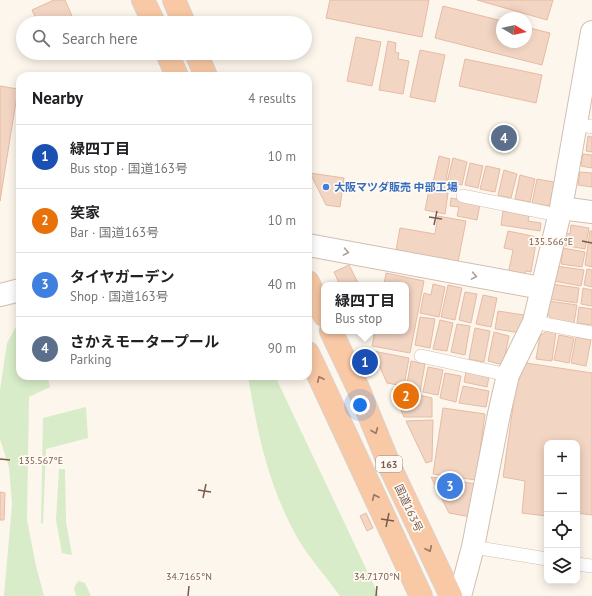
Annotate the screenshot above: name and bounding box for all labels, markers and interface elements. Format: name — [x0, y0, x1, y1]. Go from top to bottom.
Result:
north arrow — [496, 12, 532, 48]
search box — [16, 16, 312, 60]
icon: search — [30, 27, 52, 49]
text: Search here — [62, 29, 138, 48]
text: Nearby — [32, 87, 83, 109]
text: 4 results — [248, 90, 296, 107]
pin: 4 — [491, 123, 517, 153]
text: 緑四丁目 — [70, 139, 130, 158]
text: 1 — [41, 148, 49, 165]
text: 10 m — [268, 148, 296, 165]
text: Bus stop · 国道163号 — [70, 160, 188, 177]
place label: 大阪マツダ販売 中部工場 — [334, 180, 458, 194]
marker: 大阪マツダ販売 中部工場 — [321, 182, 331, 192]
text: 笑家 — [70, 203, 100, 222]
text: 2 — [41, 212, 49, 229]
text: 10 m — [268, 212, 296, 229]
text: Bar · 国道163号 — [70, 224, 159, 241]
text: 135.566°E — [529, 235, 573, 248]
one-way arrow — [343, 248, 349, 256]
text: タイヤガーデン — [70, 267, 175, 286]
one-way arrow — [471, 271, 477, 279]
text: 3 — [41, 276, 49, 293]
text: 40 m — [268, 276, 296, 293]
popup — [321, 282, 409, 334]
text: Shop · 国道163号 — [70, 288, 169, 305]
text: 緑四丁目 — [335, 291, 395, 310]
text: Bus stop — [335, 310, 382, 327]
text: さかえモータープール — [70, 332, 219, 351]
text: 4 — [41, 340, 49, 357]
text: 90 m — [268, 340, 296, 357]
pin: 1 — [352, 347, 378, 377]
text: Parking — [70, 351, 111, 368]
one-way arrow — [317, 376, 325, 384]
pin: 2 — [393, 381, 419, 411]
your location — [350, 395, 370, 415]
one-way arrow — [371, 427, 379, 434]
map controls — [544, 440, 580, 584]
button: + — [544, 440, 580, 476]
text: 135.567°E — [19, 454, 63, 467]
road number: 163 — [376, 456, 402, 472]
pin: 3 — [437, 471, 463, 501]
button: − — [544, 476, 580, 512]
street label: 国道163号 — [392, 482, 426, 534]
one-way arrow — [372, 494, 380, 502]
button: locate — [544, 512, 580, 548]
one-way arrow — [424, 545, 432, 552]
button: layers — [544, 548, 580, 584]
text: 34.7165°N — [166, 570, 212, 583]
text: 34.7170°N — [354, 570, 400, 583]

